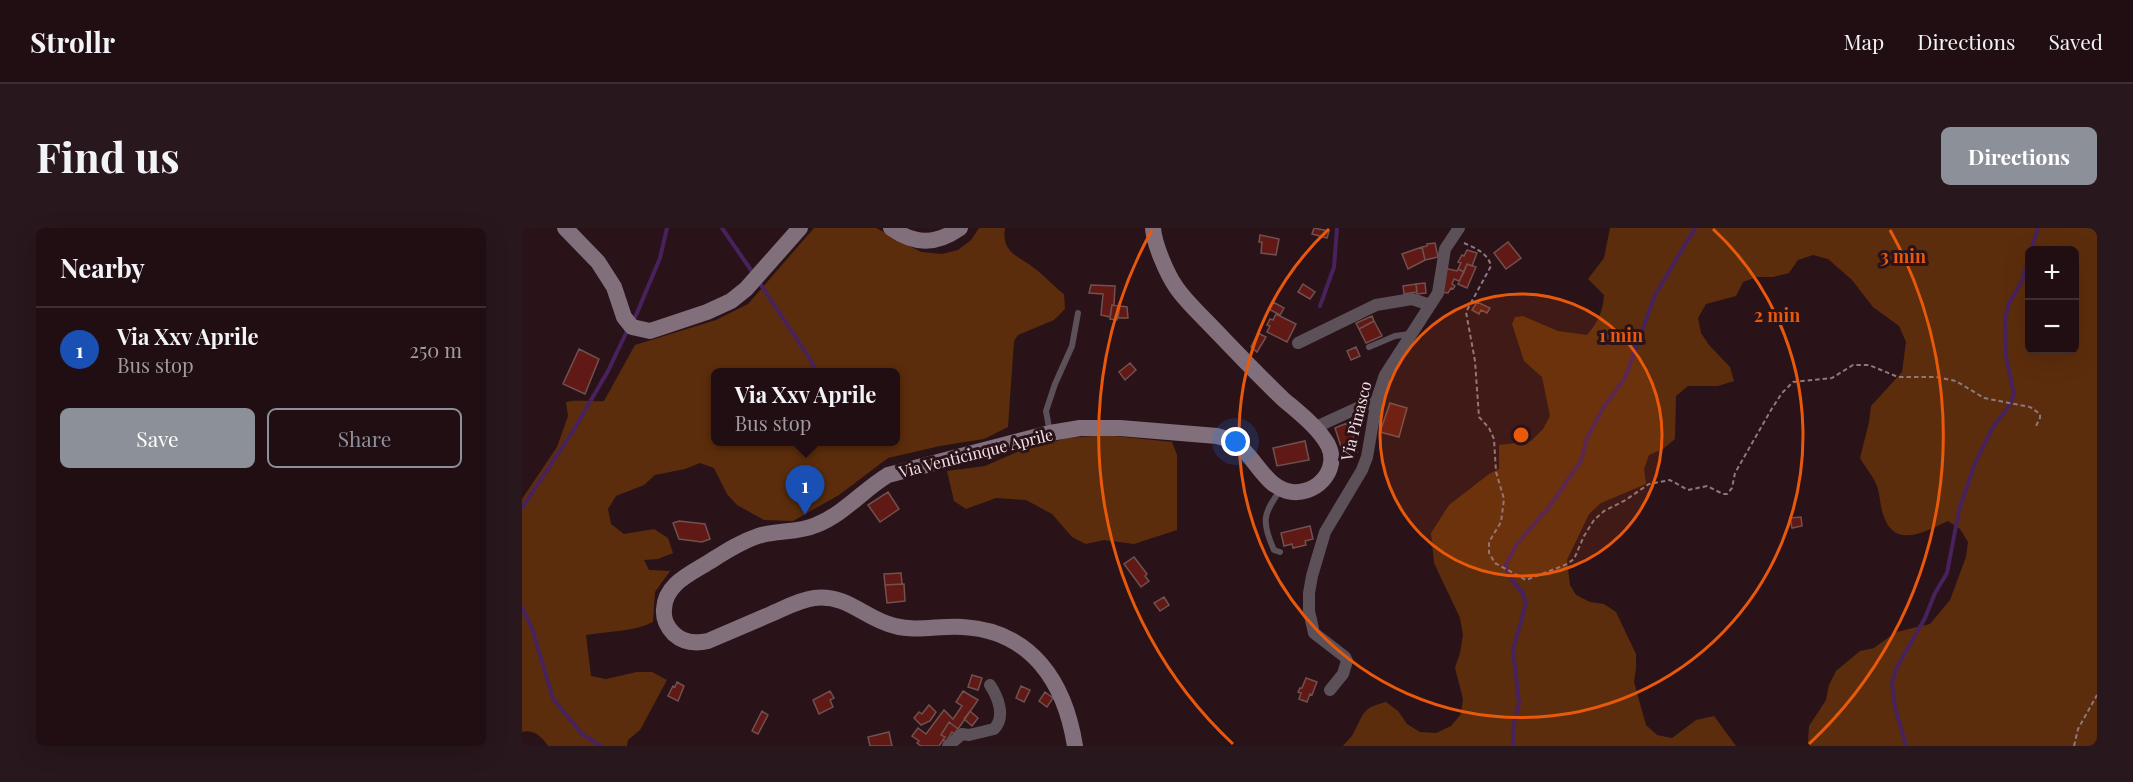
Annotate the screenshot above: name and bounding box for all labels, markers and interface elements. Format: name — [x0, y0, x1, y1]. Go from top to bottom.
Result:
text: Strollr — [30, 23, 115, 60]
text: Map — [1843, 27, 1884, 55]
text: Directions — [1917, 27, 2015, 55]
text: Saved — [2048, 27, 2103, 55]
button: Directions — [1941, 127, 2097, 185]
text: Find us — [36, 128, 180, 184]
text: 3 min — [1880, 244, 1926, 268]
map controls — [2025, 246, 2079, 354]
button: + — [2025, 246, 2079, 300]
text: Nearby — [60, 250, 145, 285]
button: − — [2025, 300, 2079, 354]
text: 2 min — [1754, 303, 1800, 327]
text: Via Xxv Aprile — [117, 321, 259, 351]
text: 1 min — [1599, 323, 1643, 347]
text: 1 — [76, 336, 83, 363]
text: 250 m — [409, 336, 462, 363]
text: Bus stop — [117, 351, 194, 378]
popup — [711, 368, 900, 446]
text: Via Xxv Aprile — [735, 379, 876, 409]
street label: Via Pinasco — [1335, 379, 1376, 464]
button: Save — [60, 408, 255, 468]
button: Share — [267, 408, 462, 468]
text: Bus stop — [735, 409, 811, 436]
street label: Via Venticinque Aprile — [896, 423, 1055, 482]
centre of rings — [1511, 425, 1531, 445]
your location — [1221, 427, 1250, 456]
pin: 1 — [786, 466, 824, 515]

